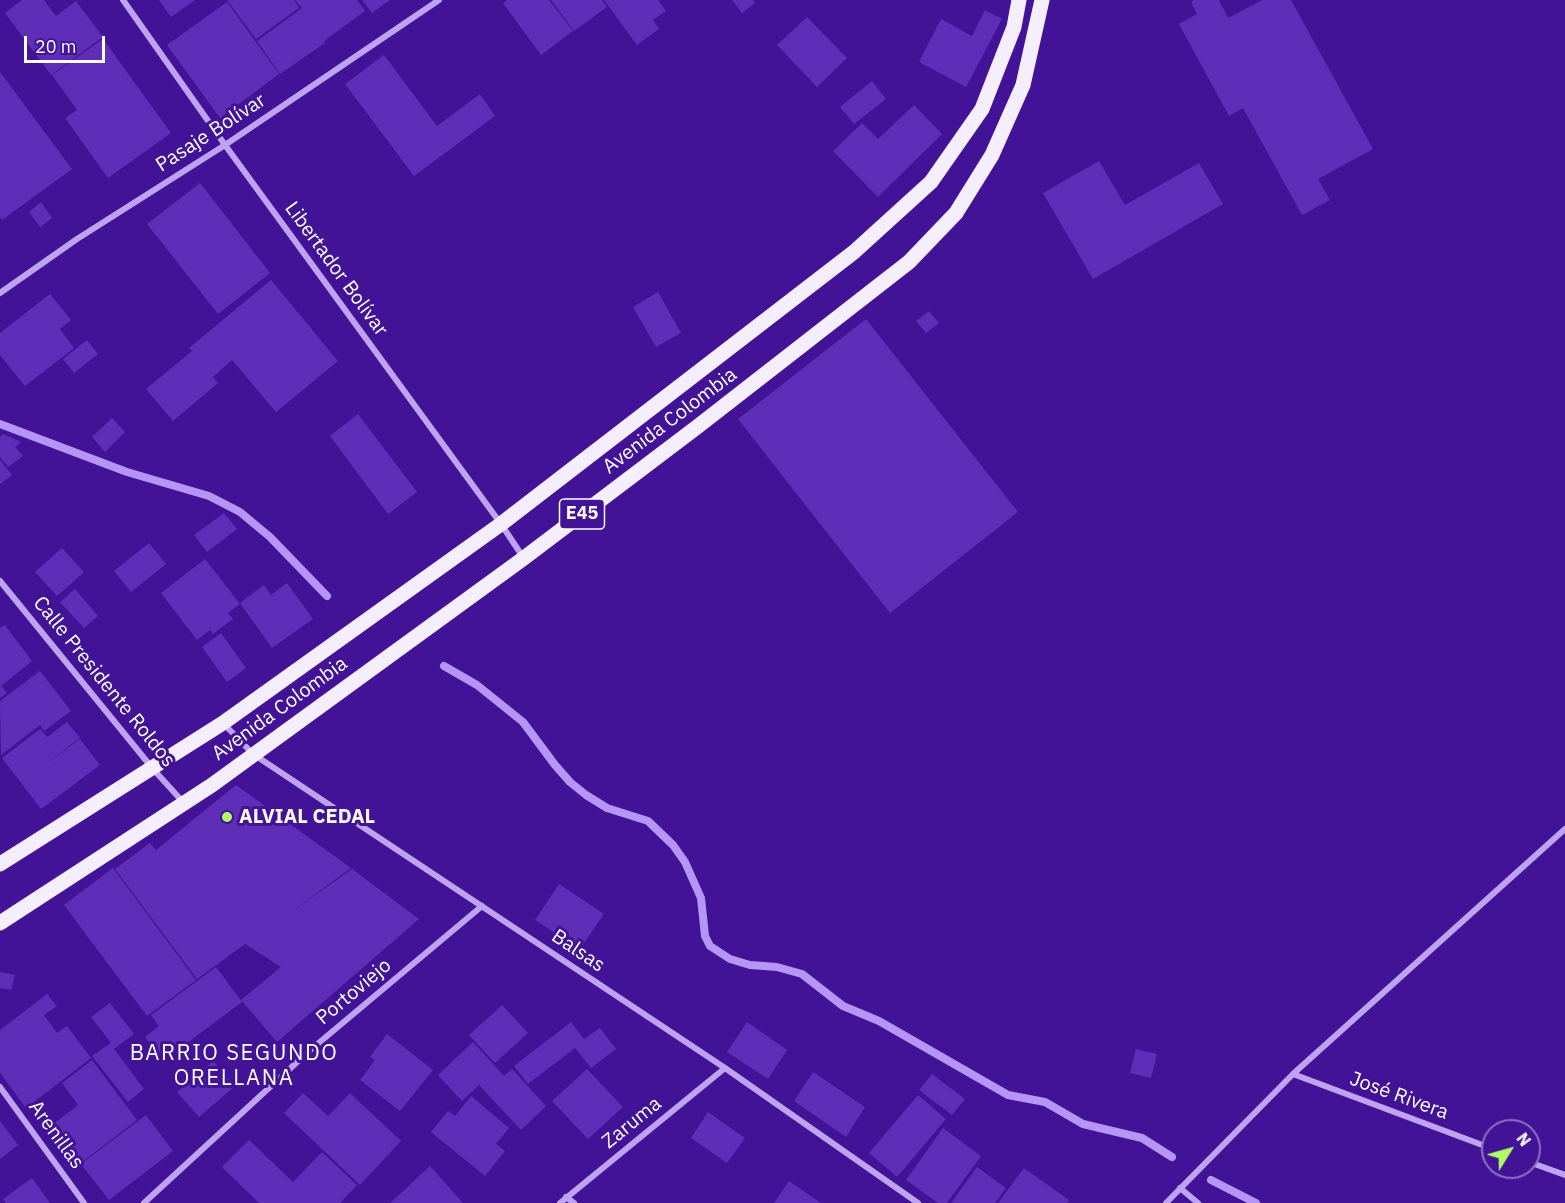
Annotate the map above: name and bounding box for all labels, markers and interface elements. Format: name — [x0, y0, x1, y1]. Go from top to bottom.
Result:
scale bar — [27, 24, 108, 62]
text: 20 m — [35, 35, 77, 58]
street label: Pasaje Bolívar — [152, 89, 270, 177]
street label: Libertador Bolívar — [279, 197, 393, 341]
street label: Avenida Colombia — [598, 363, 742, 479]
road number: E45 — [560, 499, 604, 529]
street label: Calle Presidente Roldos — [28, 592, 180, 772]
street label: Avenida Colombia — [208, 652, 352, 766]
place label: ALVIAL CEDAL — [239, 805, 375, 829]
marker: ALVIAL CEDAL — [220, 810, 234, 824]
street label: Balsas — [547, 924, 609, 978]
street label: Portoviejo — [312, 954, 396, 1030]
district label: BARRIO SEGUNDO ORELLANA — [130, 1041, 338, 1092]
street label: José Rivera — [1346, 1067, 1452, 1125]
street label: Zaruma — [598, 1092, 666, 1154]
street label: Arenillas — [23, 1096, 89, 1174]
north arrow — [1481, 1119, 1541, 1179]
text: N — [1512, 1129, 1535, 1150]

